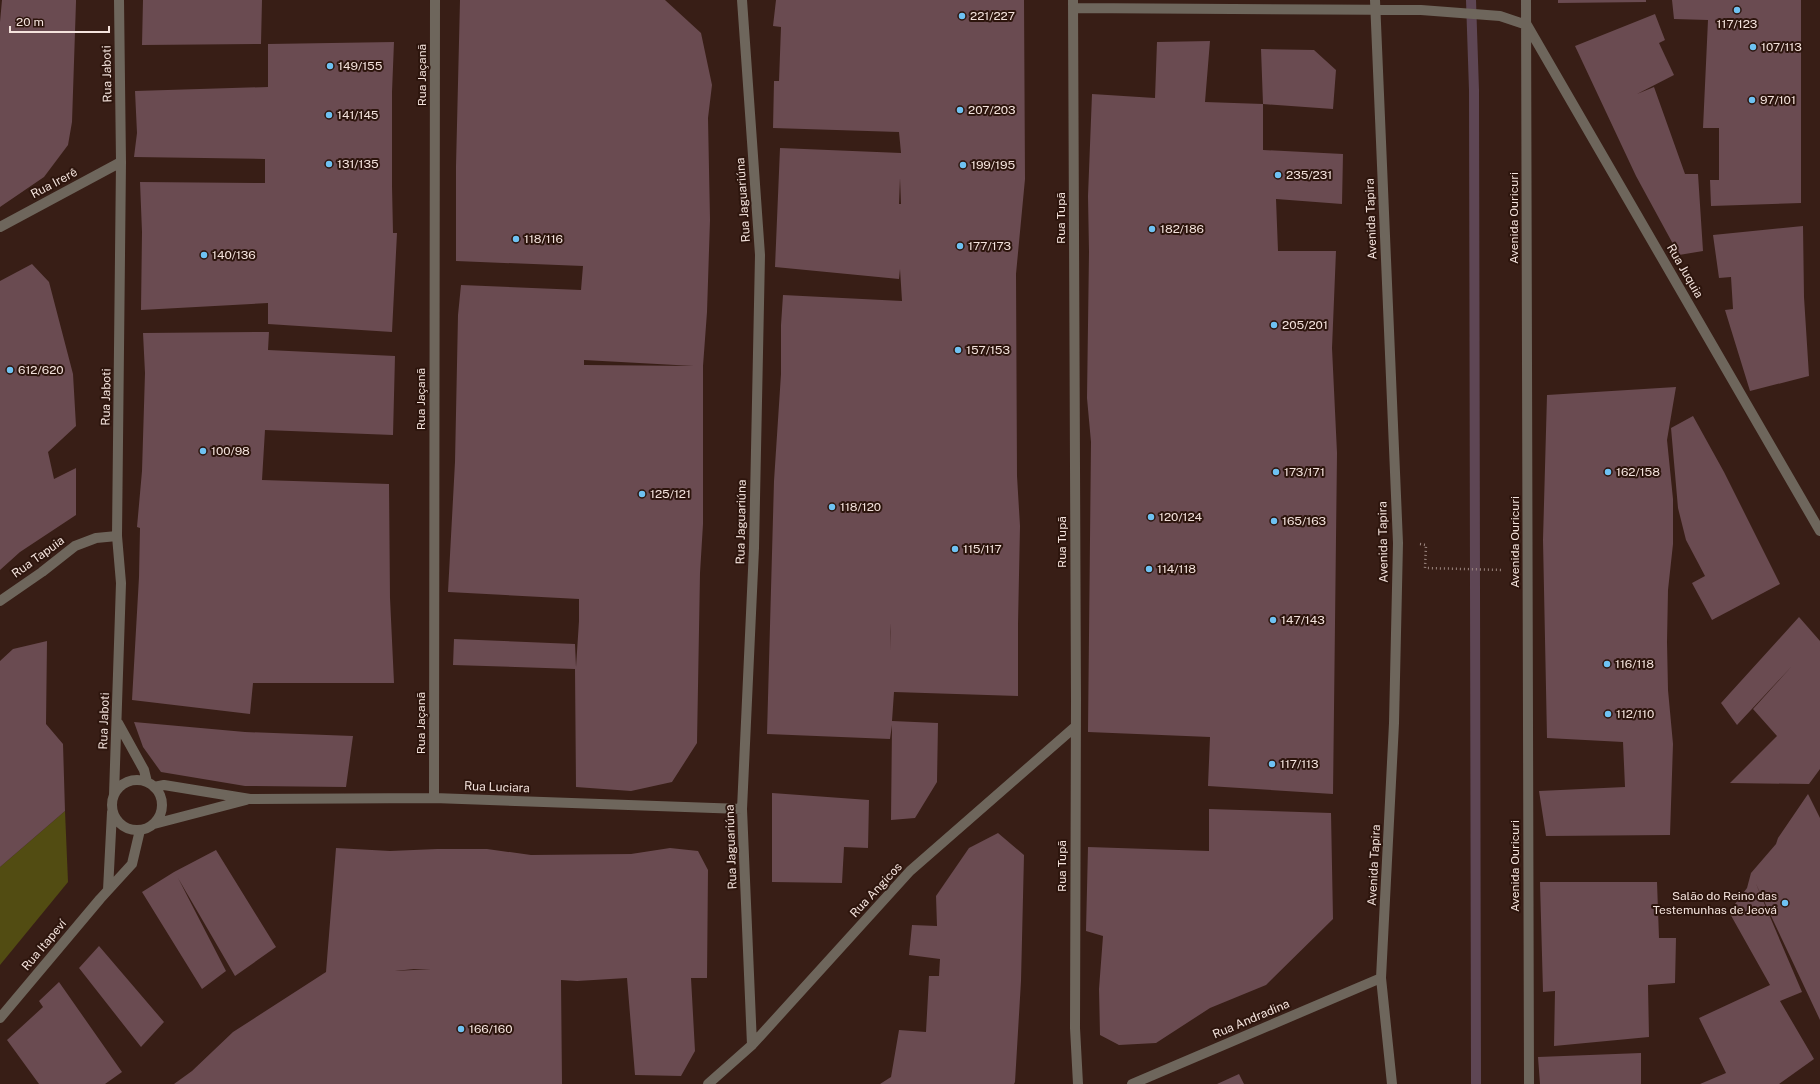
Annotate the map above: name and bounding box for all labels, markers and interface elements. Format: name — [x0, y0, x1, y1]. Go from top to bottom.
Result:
marker: 117/123 — [1732, 5, 1742, 15]
scale bar — [10, 8, 109, 34]
place label: 221/227 — [970, 9, 1015, 23]
marker: 221/227 — [957, 11, 967, 21]
text: 20 m — [16, 15, 44, 29]
place label: 117/123 — [1717, 17, 1757, 31]
place label: 107/113 — [1761, 40, 1802, 54]
marker: 107/113 — [1748, 42, 1758, 52]
street label: Rua Jaçanã — [415, 44, 429, 106]
street label: Rua Jaboti — [100, 45, 114, 103]
place label: 149/155 — [338, 59, 383, 73]
marker: 149/155 — [325, 61, 335, 71]
place label: 97/101 — [1760, 93, 1796, 107]
marker: 97/101 — [1747, 95, 1757, 105]
place label: 207/203 — [968, 103, 1016, 117]
marker: 207/203 — [955, 105, 965, 115]
place label: 141/145 — [337, 108, 379, 122]
marker: 141/145 — [324, 110, 334, 120]
place label: 131/135 — [337, 157, 379, 171]
street label: Rua Jaguariúna — [733, 157, 753, 243]
place label: 199/195 — [971, 158, 1015, 172]
marker: 131/135 — [324, 159, 334, 169]
marker: 199/195 — [958, 160, 968, 170]
street label: Rua Irerê — [28, 165, 80, 201]
place label: 235/231 — [1286, 168, 1332, 182]
marker: 235/231 — [1273, 170, 1283, 180]
street label: Avenida Ouricuri — [1507, 172, 1521, 264]
street label: Avenida Tapira — [1363, 178, 1379, 260]
street label: Rua Tupã — [1054, 192, 1068, 244]
place label: 182/186 — [1160, 222, 1204, 236]
marker: 182/186 — [1147, 224, 1157, 234]
place label: 118/116 — [524, 232, 563, 246]
marker: 118/116 — [511, 234, 521, 244]
place label: 177/173 — [968, 239, 1011, 253]
marker: 177/173 — [955, 241, 965, 251]
street label: Rua Juquia — [1664, 242, 1706, 300]
place label: 140/136 — [212, 248, 256, 262]
marker: 140/136 — [199, 250, 209, 260]
place label: 205/201 — [1282, 318, 1328, 332]
marker: 205/201 — [1269, 320, 1279, 330]
place label: 157/153 — [966, 343, 1010, 357]
marker: 157/153 — [953, 345, 963, 355]
place label: 612/620 — [18, 363, 64, 377]
marker: 612/620 — [5, 365, 15, 375]
street label: Rua Jaboti — [99, 368, 113, 426]
street label: Rua Jaçanã — [414, 368, 428, 430]
place label: 100/98 — [211, 444, 250, 458]
marker: 100/98 — [198, 446, 208, 456]
place label: 173/171 — [1284, 465, 1325, 479]
place label: 162/158 — [1616, 465, 1660, 479]
marker: 173/171 — [1271, 467, 1281, 477]
marker: 162/158 — [1603, 467, 1613, 477]
street label: Rua Jaguariúna — [733, 479, 749, 565]
place label: 125/121 — [650, 487, 691, 501]
marker: 125/121 — [637, 489, 647, 499]
street label: Avenida Ouricuri — [1508, 496, 1522, 588]
place label: 118/120 — [840, 500, 881, 514]
street label: Avenida Tapira — [1375, 501, 1391, 583]
marker: 118/120 — [827, 502, 837, 512]
place label: 120/124 — [1159, 510, 1203, 524]
marker: 120/124 — [1146, 512, 1156, 522]
place label: 165/163 — [1282, 514, 1326, 528]
street label: Rua Tupã — [1055, 516, 1069, 568]
marker: 165/163 — [1269, 516, 1279, 526]
street label: Rua Tapuia — [9, 533, 67, 581]
place label: 115/117 — [963, 542, 1002, 556]
marker: 115/117 — [950, 544, 960, 554]
place label: 114/118 — [1157, 562, 1196, 576]
marker: 114/118 — [1144, 564, 1154, 574]
place label: 147/143 — [1281, 613, 1325, 627]
marker: 147/143 — [1268, 615, 1278, 625]
place label: 116/118 — [1615, 657, 1654, 671]
marker: 116/118 — [1602, 659, 1612, 669]
street label: Rua Jaboti — [96, 692, 112, 750]
street label: Rua Jaçanã — [414, 692, 428, 754]
place label: 112/110 — [1616, 707, 1654, 721]
marker: 112/110 — [1603, 709, 1613, 719]
place label: 117/113 — [1280, 757, 1319, 771]
marker: 117/113 — [1267, 759, 1277, 769]
street label: Rua Luciara — [464, 779, 530, 795]
street label: Rua Jaguariúna — [723, 804, 739, 890]
street label: Avenida Ouricuri — [1508, 820, 1522, 912]
street label: Avenida Tapira — [1365, 824, 1383, 906]
street label: Rua Tupã — [1055, 840, 1069, 892]
street label: Rua Angicos — [847, 860, 905, 920]
place label: Salão do Reino das Testemunhas de Jeová — [1653, 889, 1777, 917]
marker: Salão do Reino das Testemunhas de Jeová — [1780, 898, 1790, 908]
street label: Rua Itapeví — [19, 916, 70, 973]
street label: Rua Andradina — [1210, 997, 1292, 1041]
place label: 166/160 — [469, 1022, 513, 1036]
marker: 166/160 — [456, 1024, 466, 1034]

